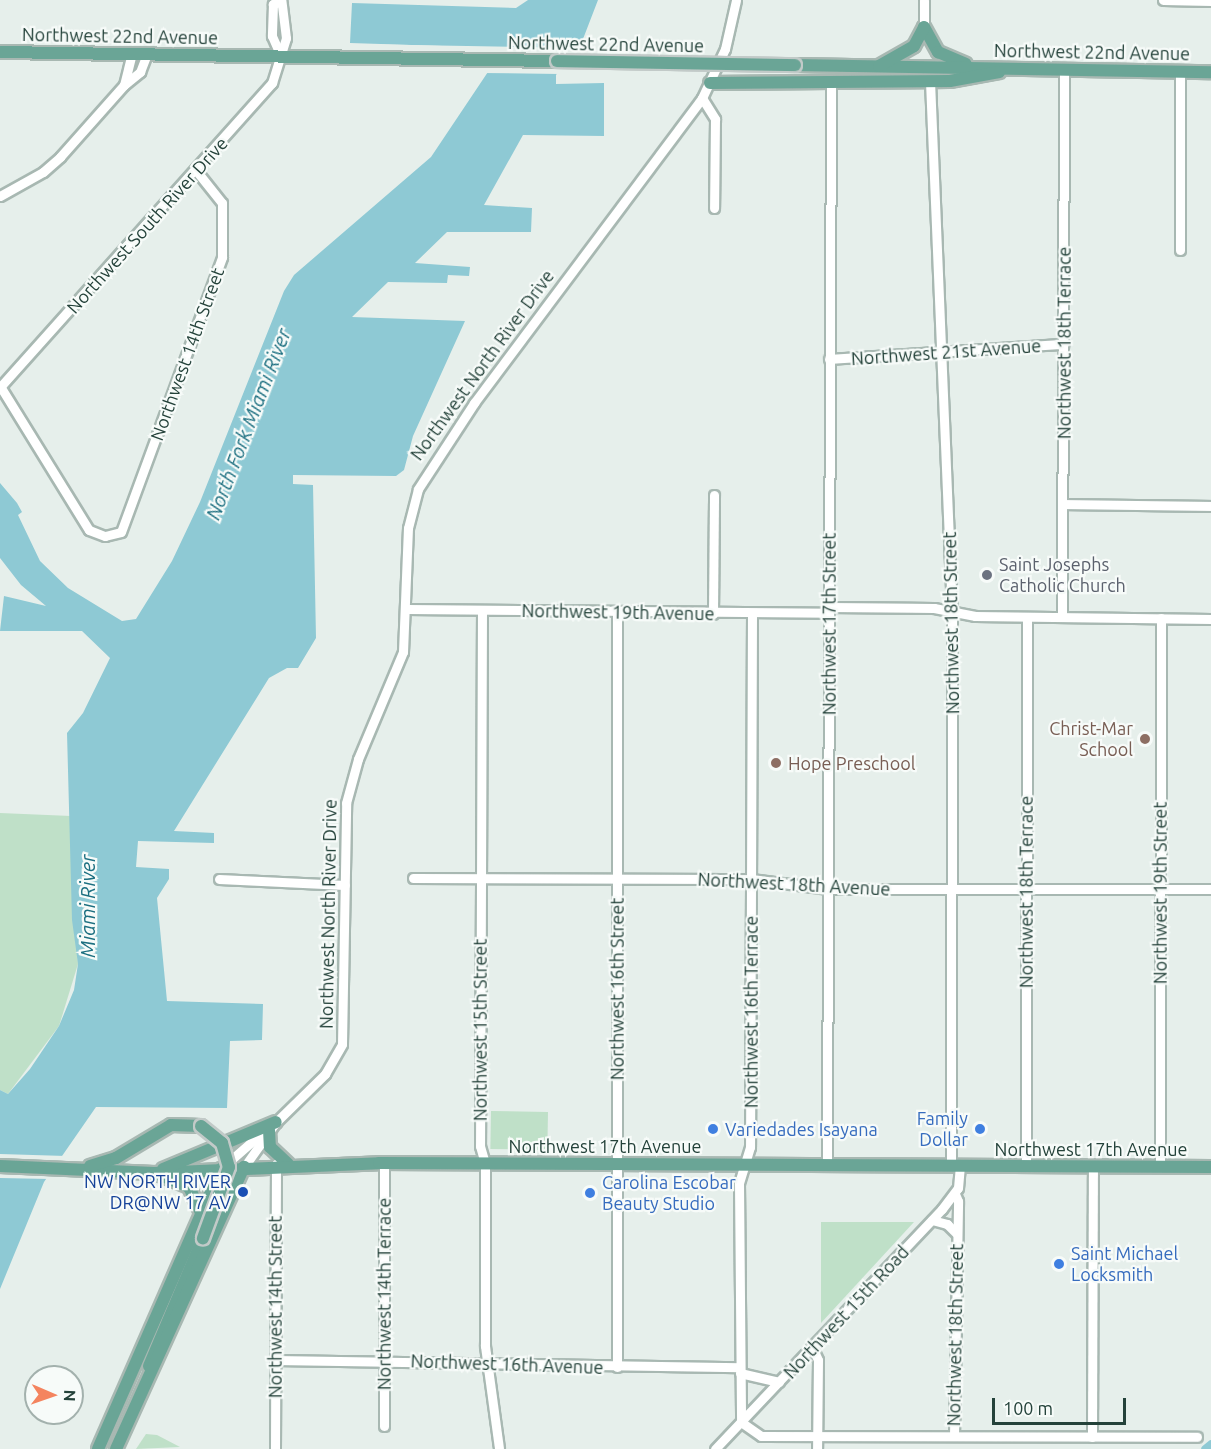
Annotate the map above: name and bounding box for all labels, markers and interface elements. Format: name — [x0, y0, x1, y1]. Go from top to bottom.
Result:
street label: Northwest 22nd Avenue — [22, 23, 218, 49]
street label: Northwest 22nd Avenue — [508, 31, 704, 57]
street label: Northwest 22nd Avenue — [994, 39, 1190, 65]
street label: Northwest South River Drive — [62, 132, 232, 318]
street label: Northwest 18th Terrace — [1053, 247, 1075, 439]
street label: Northwest 14th Street — [146, 265, 228, 443]
street label: Northwest North River Drive — [406, 266, 558, 464]
water label: North Fork Miami River — [200, 325, 296, 523]
street label: Northwest 21st Avenue — [850, 335, 1042, 369]
street label: Northwest 18th Street — [939, 532, 963, 714]
street label: Northwest 17th Street — [818, 533, 840, 715]
place label: Saint Josephs Catholic Church — [999, 554, 1126, 596]
marker: Saint Josephs Catholic Church — [980, 568, 994, 582]
street label: Northwest 19th Avenue — [521, 600, 715, 624]
place label: Christ-Mar School — [1049, 718, 1133, 760]
marker: Christ-Mar School — [1138, 732, 1152, 746]
place label: Hope Preschool — [788, 752, 915, 774]
marker: Hope Preschool — [769, 756, 783, 770]
street label: Northwest 18th Terrace — [1015, 796, 1037, 988]
street label: Northwest North River Drive — [315, 799, 341, 1029]
street label: Northwest 19th Street — [1149, 802, 1171, 984]
water label: Miami River — [75, 854, 99, 958]
street label: Northwest 18th Avenue — [697, 868, 891, 900]
street label: Northwest 16th Street — [606, 898, 628, 1080]
street label: Northwest 16th Terrace — [740, 916, 762, 1108]
street label: Northwest 15th Street — [469, 939, 491, 1121]
place label: Family Dollar — [917, 1108, 968, 1150]
place label: Variedades Isayana — [725, 1118, 878, 1140]
marker: Variedades Isayana — [706, 1122, 720, 1136]
marker: Family Dollar — [973, 1122, 987, 1136]
street label: Northwest 17th Avenue — [509, 1135, 701, 1157]
street label: Northwest 17th Avenue — [995, 1138, 1187, 1160]
place label: NW NORTH RIVER DR@NW 17 AV — [84, 1171, 231, 1214]
place label: Carolina Escobar Beauty Studio — [602, 1172, 736, 1214]
marker: NW NORTH RIVER DR@NW 17 AV — [236, 1185, 250, 1199]
marker: Carolina Escobar Beauty Studio — [583, 1186, 597, 1200]
street label: Northwest 14th Terrace — [373, 1198, 395, 1390]
street label: Northwest 14th Street — [264, 1216, 286, 1398]
street label: Northwest 15th Road — [779, 1241, 913, 1383]
place label: Saint Michael Locksmith — [1071, 1243, 1178, 1286]
street label: Northwest 18th Street — [943, 1244, 967, 1426]
marker: Saint Michael Locksmith — [1052, 1257, 1066, 1271]
street label: Northwest 16th Avenue — [410, 1350, 604, 1378]
north arrow — [24, 1365, 84, 1425]
scale bar — [995, 1386, 1128, 1424]
text: N — [61, 1389, 79, 1402]
text: 100 m — [1003, 1398, 1053, 1418]

